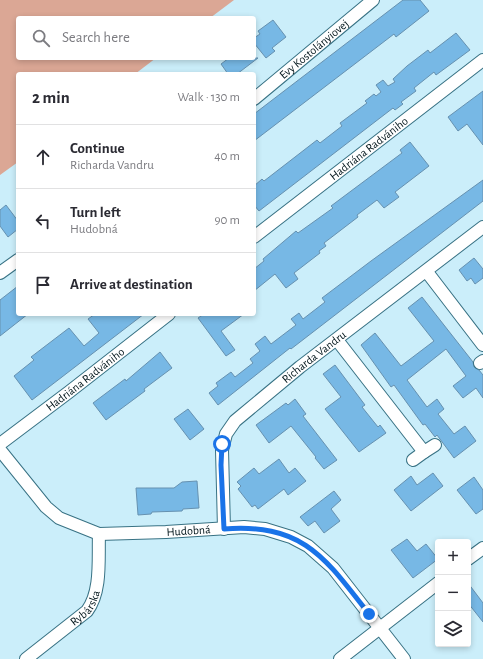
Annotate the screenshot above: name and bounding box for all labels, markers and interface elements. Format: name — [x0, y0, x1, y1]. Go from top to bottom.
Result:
search box — [16, 16, 256, 60]
street label: Evy Kostolányiovej — [277, 17, 351, 81]
icon: search — [30, 27, 52, 49]
text: Search here — [62, 30, 130, 45]
text: 2 min — [32, 89, 70, 106]
text: Walk · 130 m — [177, 91, 240, 104]
street label: Hadriána Radvániho — [327, 114, 410, 182]
text: Continue — [70, 141, 125, 156]
icon: ahead — [32, 146, 54, 168]
text: 40 m — [214, 150, 240, 163]
text: Richarda Vandru — [70, 159, 154, 172]
text: Turn left — [70, 205, 121, 220]
icon: left — [32, 210, 54, 232]
text: 90 m — [214, 214, 240, 227]
text: Hudobná — [70, 223, 118, 236]
icon: arrive — [32, 274, 54, 296]
text: Arrive at destination — [70, 277, 193, 292]
street label: Richarda Vandru — [280, 328, 348, 385]
street label: Hadriána Radvániho — [44, 345, 127, 413]
route start — [213, 435, 231, 453]
street label: Hudobná — [166, 523, 211, 538]
map controls — [435, 539, 471, 647]
button: + — [435, 539, 471, 575]
button: − — [435, 575, 471, 611]
street label: Rybárska — [68, 589, 102, 628]
route end — [360, 605, 378, 623]
button: layers — [435, 611, 471, 647]

